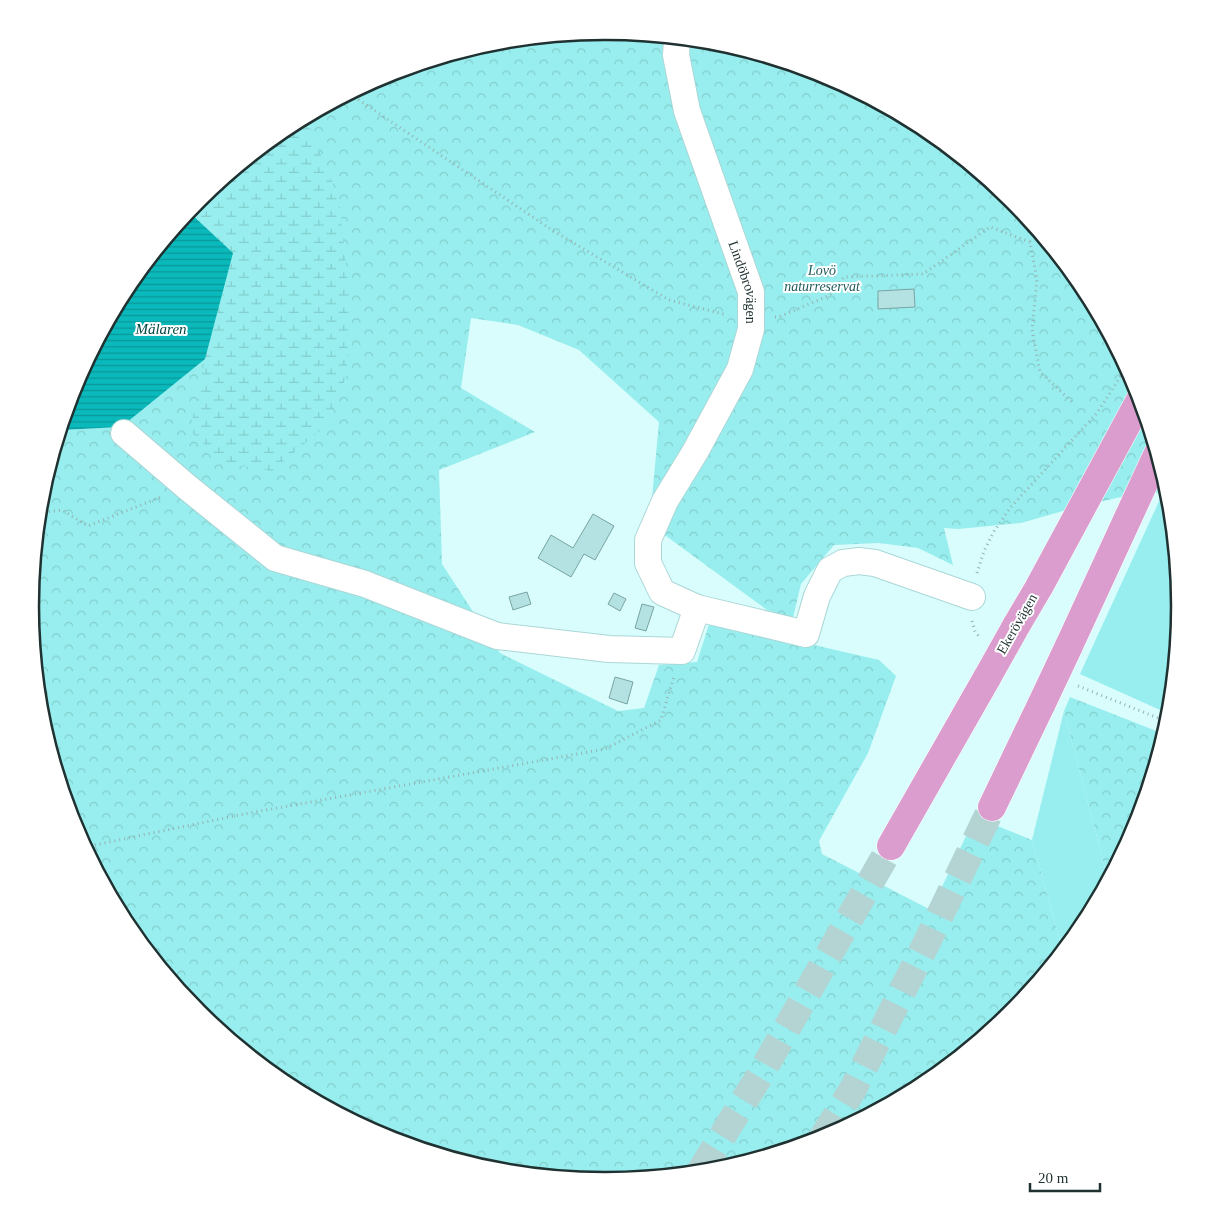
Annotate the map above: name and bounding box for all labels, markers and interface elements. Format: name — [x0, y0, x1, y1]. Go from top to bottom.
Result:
street label: Lindöbrovägen — [726, 239, 759, 324]
park label: Lovö naturreservat — [784, 263, 861, 294]
water label: Mälaren — [134, 321, 187, 337]
street label: Ekerövägen — [994, 591, 1040, 657]
scale bar — [1030, 1160, 1100, 1192]
text: 20 m — [1038, 1170, 1069, 1186]

